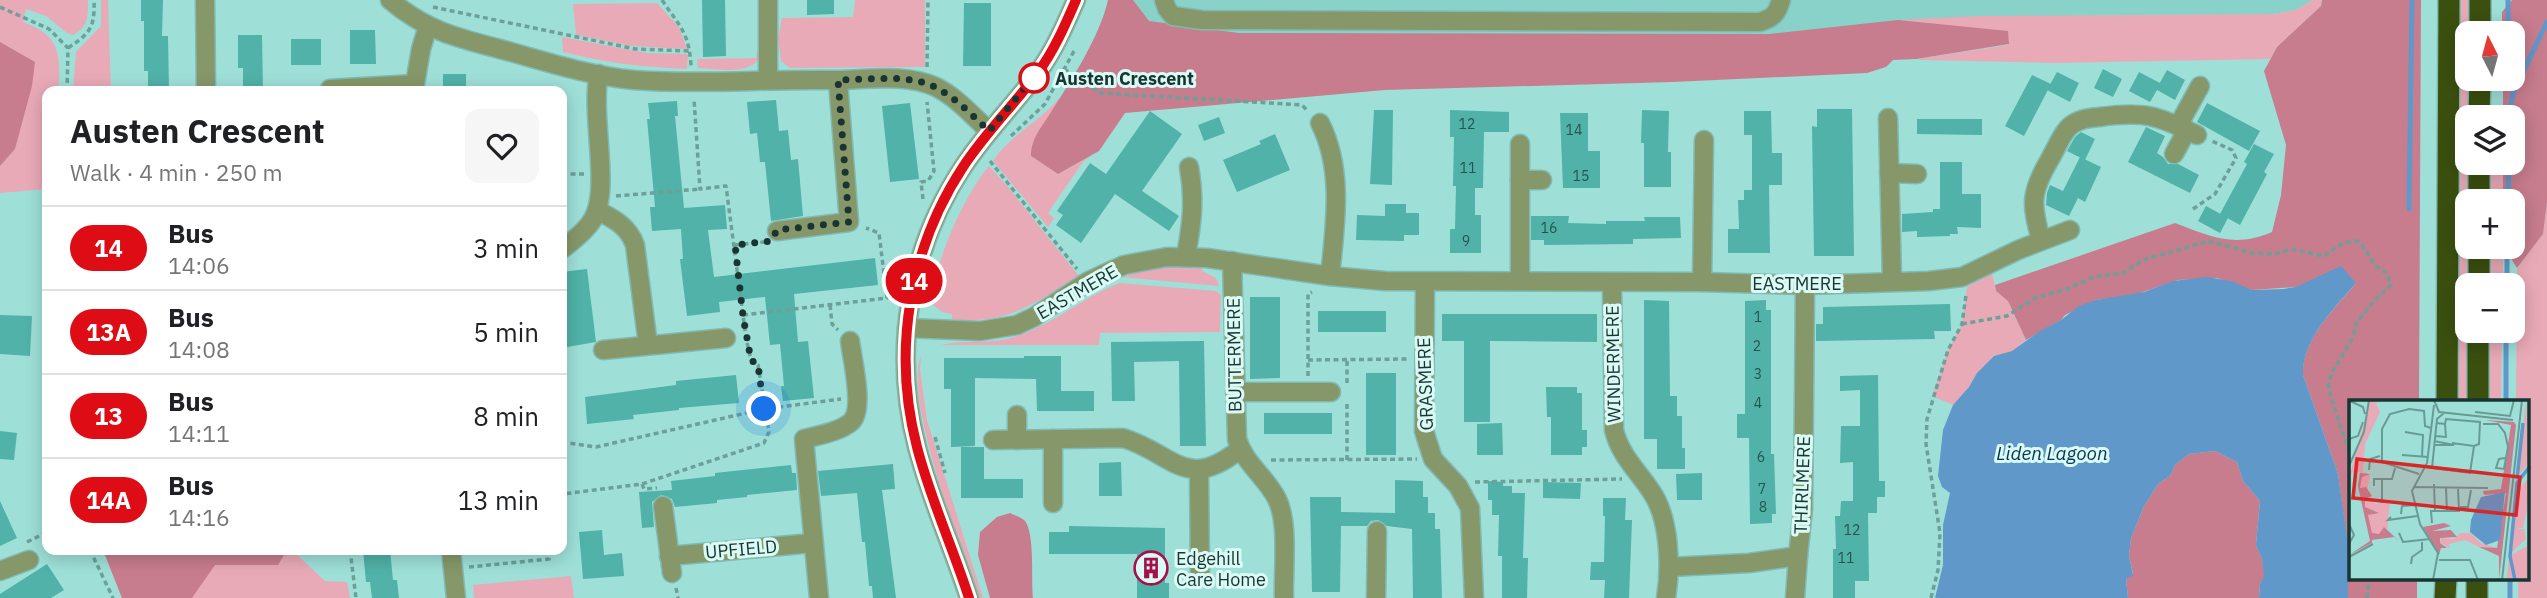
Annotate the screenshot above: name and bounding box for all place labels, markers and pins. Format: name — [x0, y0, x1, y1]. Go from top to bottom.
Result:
marker: Austen Crescent — [1019, 63, 1049, 93]
place label: Austen Crescent — [1055, 67, 1194, 90]
place label: Edgehill Care Home — [1176, 547, 1266, 591]
building icon: Edgehill Care Home — [1132, 549, 1170, 587]

